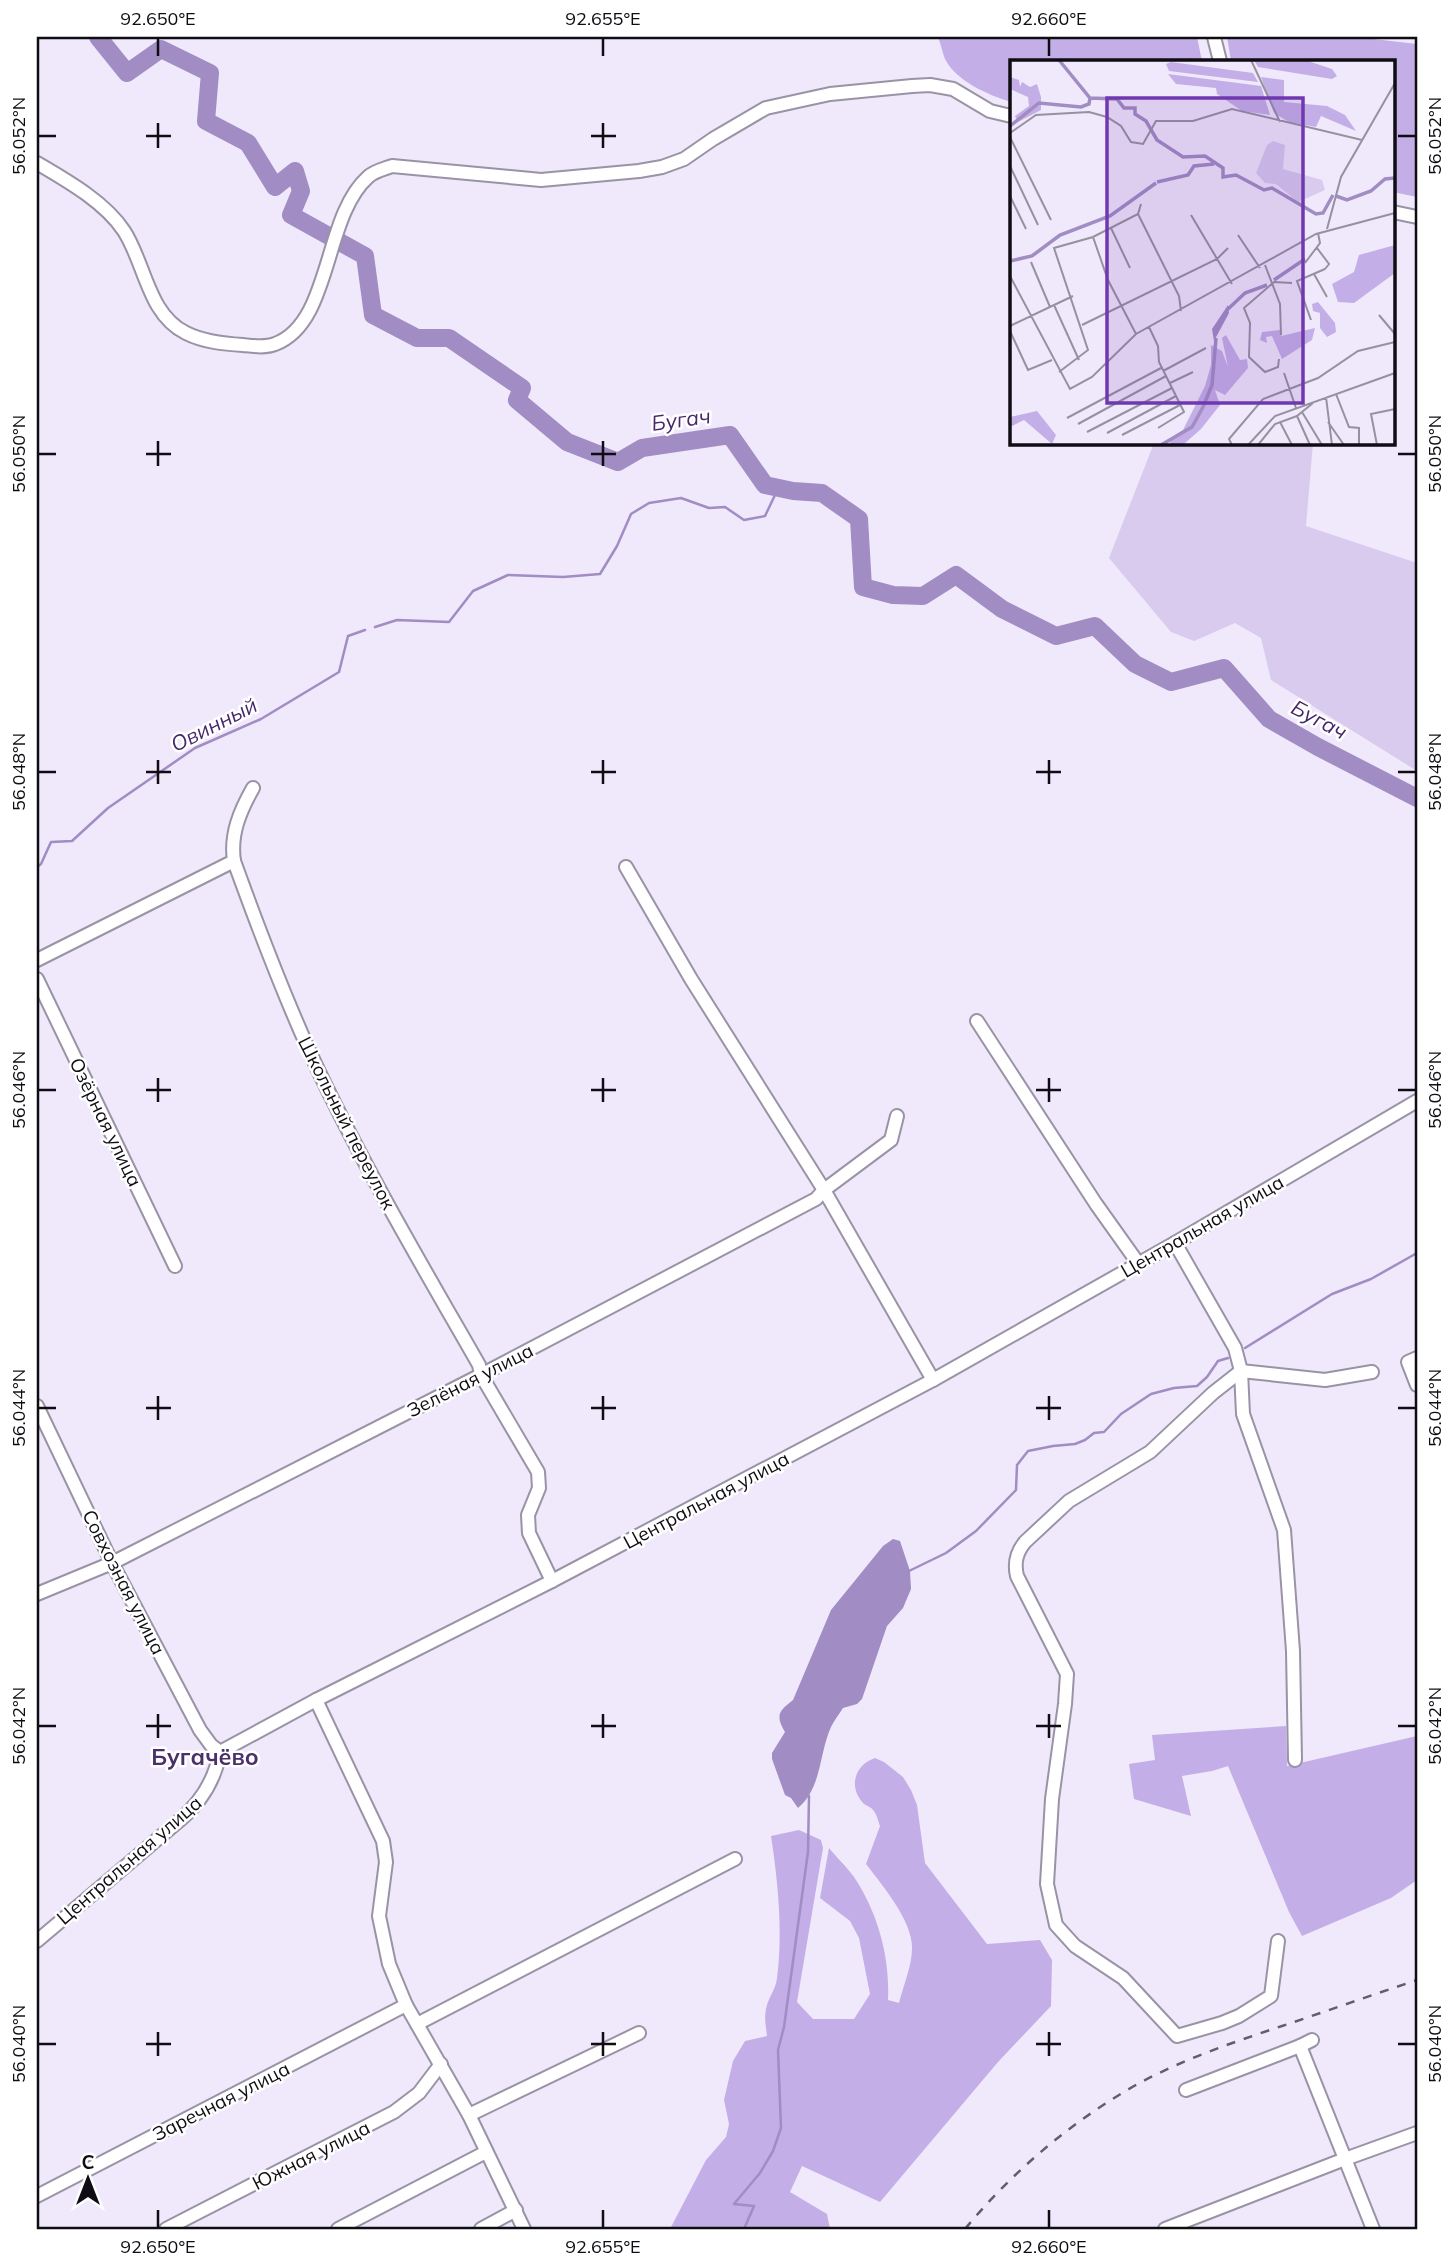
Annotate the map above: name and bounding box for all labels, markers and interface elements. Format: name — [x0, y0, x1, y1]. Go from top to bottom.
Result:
text: 92.650°E — [120, 7, 196, 30]
text: 92.655°E — [565, 7, 641, 30]
text: 92.660°E — [1011, 7, 1087, 30]
inset map — [1010, 60, 1394, 444]
text: 56.052°N — [7, 97, 30, 175]
text: 56.052°N — [1423, 97, 1446, 175]
water label: Бугач — [650, 402, 712, 436]
text: 56.050°N — [7, 415, 30, 493]
text: 56.050°N — [1423, 415, 1446, 493]
water label: Овинный — [166, 691, 261, 757]
water label: Бугач — [1287, 694, 1352, 745]
text: 56.048°N — [7, 733, 30, 811]
text: 56.048°N — [1423, 733, 1446, 811]
street label: Школьный переулок — [293, 1032, 401, 1214]
text: 56.046°N — [7, 1051, 30, 1129]
text: 56.046°N — [1423, 1051, 1446, 1129]
street label: Озёрная улица — [64, 1054, 148, 1190]
street label: Центральная улица — [1116, 1170, 1288, 1282]
street label: Зелёная улица — [403, 1338, 537, 1422]
text: 56.044°N — [7, 1369, 30, 1447]
text: 56.044°N — [1423, 1369, 1446, 1447]
street label: Центральная улица — [619, 1446, 793, 1554]
street label: Совхозная улица — [77, 1506, 171, 1658]
text: 56.042°N — [7, 1687, 30, 1765]
text: 56.042°N — [1423, 1687, 1446, 1765]
district label: Бугачёво — [151, 1742, 259, 1771]
street label: Центральная улица — [52, 1790, 206, 1930]
text: 56.040°N — [7, 2005, 30, 2083]
text: 56.040°N — [1423, 2005, 1446, 2083]
street label: Заречная улица — [148, 2056, 294, 2146]
street label: Южная улица — [248, 2115, 374, 2195]
north arrow — [52, 2144, 122, 2214]
text: С — [81, 2150, 95, 2174]
text: 92.650°E — [120, 2235, 196, 2258]
text: 92.655°E — [565, 2235, 641, 2258]
text: 92.660°E — [1011, 2235, 1087, 2258]

